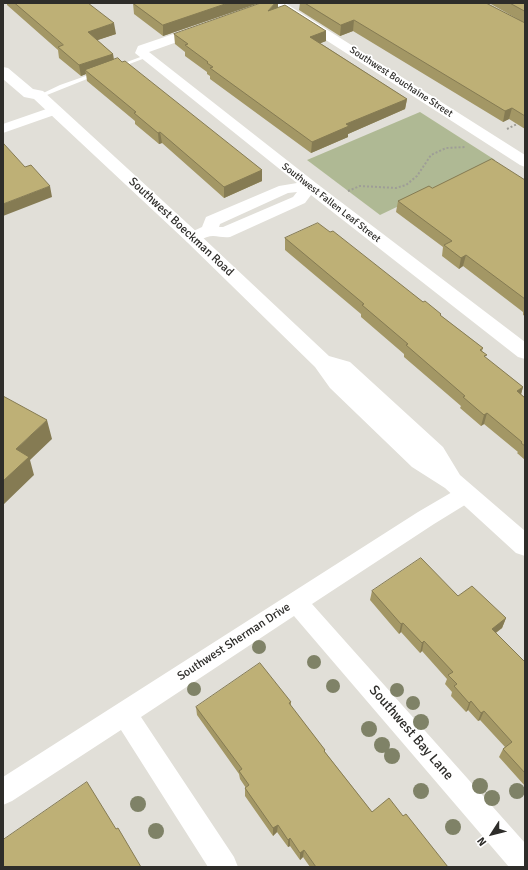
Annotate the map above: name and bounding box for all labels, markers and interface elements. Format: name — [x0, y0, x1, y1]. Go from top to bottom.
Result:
street label: Southwest Bouchaine Street — [347, 44, 455, 120]
street label: Southwest Fallen Leaf Street — [279, 161, 383, 245]
street label: Southwest Boeckman Road — [126, 175, 236, 279]
street label: Southwest Sherman Drive — [175, 600, 293, 684]
street label: Southwest Bay Lane — [365, 682, 457, 784]
north arrow — [472, 814, 512, 854]
text: N — [474, 834, 489, 848]

